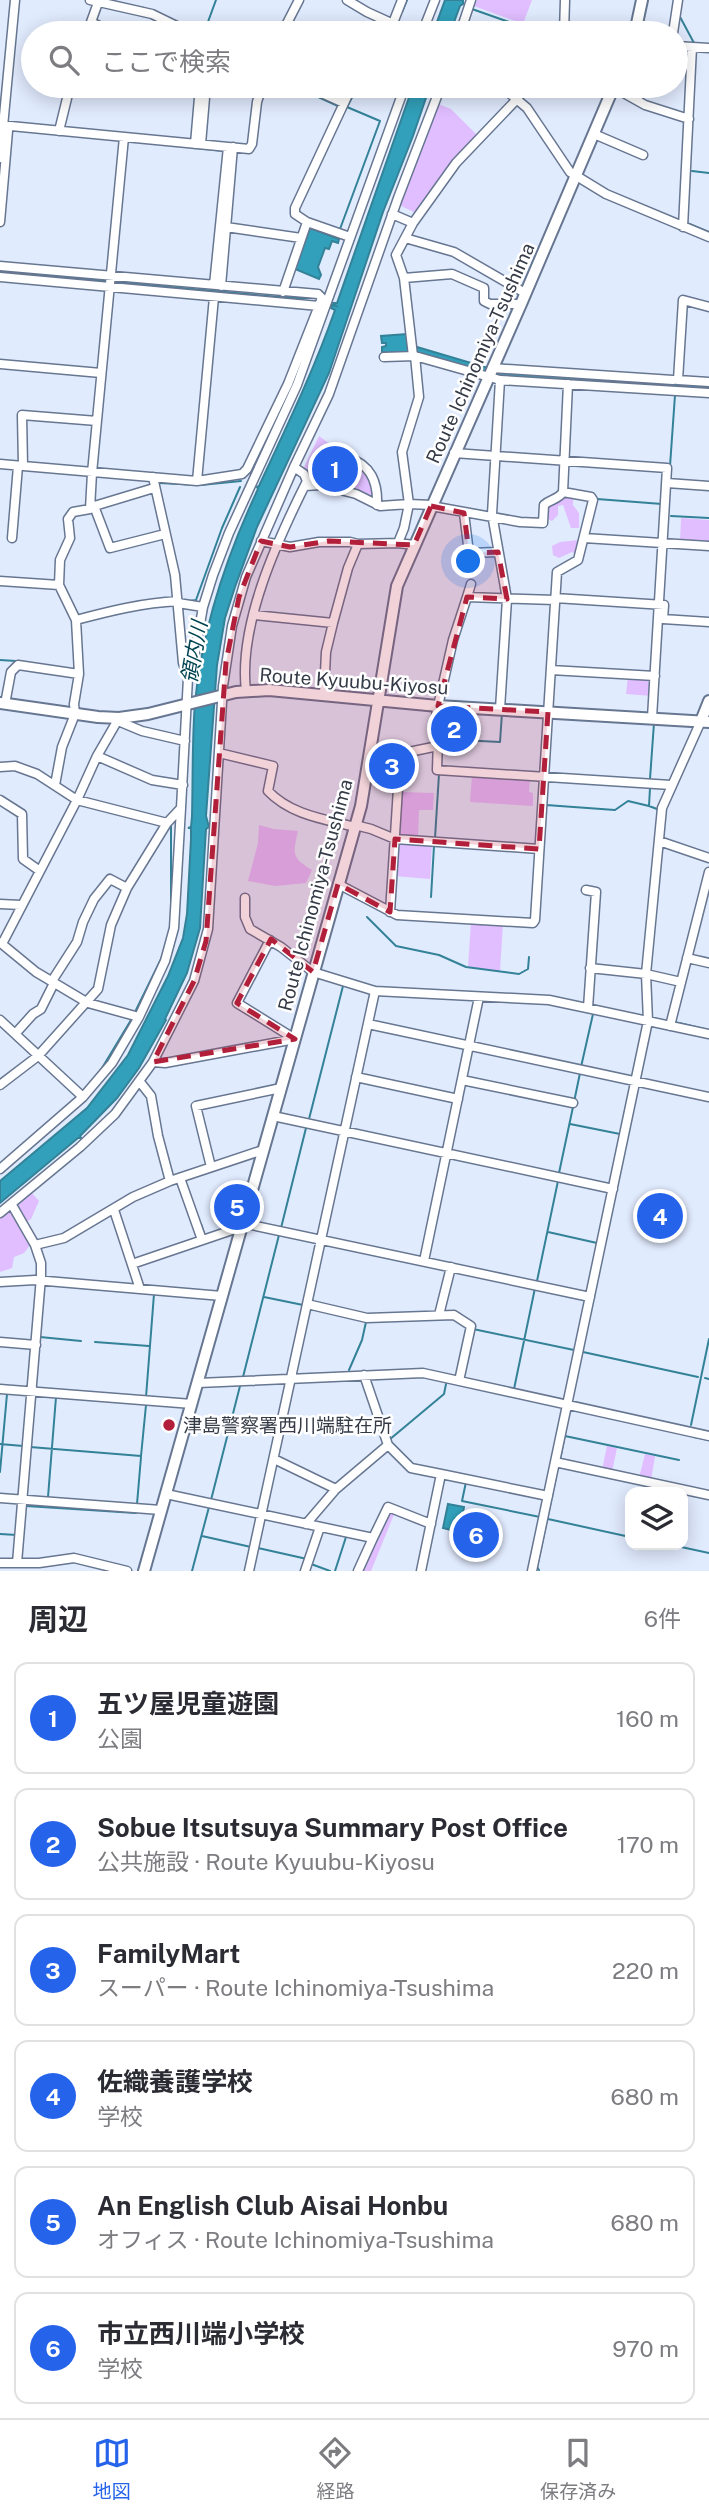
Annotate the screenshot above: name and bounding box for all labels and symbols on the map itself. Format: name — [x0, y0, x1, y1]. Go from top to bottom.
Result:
street label: Route Ichinomiya-Tsushima — [421, 239, 539, 467]
pin: 1 — [312, 443, 358, 495]
your location — [451, 544, 485, 578]
water label: 領内川 — [176, 617, 212, 685]
street label: Route Kyuubu-Kiyosu — [259, 663, 449, 699]
pin: 2 — [431, 703, 477, 755]
pin: 3 — [369, 740, 415, 792]
street label: Route Ichinomiya-Tsushima — [273, 777, 357, 1013]
pin: 5 — [214, 1181, 260, 1233]
pin: 4 — [637, 1190, 683, 1242]
place label: 津島警察署西川端駐在所 — [183, 1414, 392, 1436]
marker: 津島警察署西川端駐在所 — [161, 1417, 177, 1433]
pin: 6 — [453, 1509, 499, 1561]

